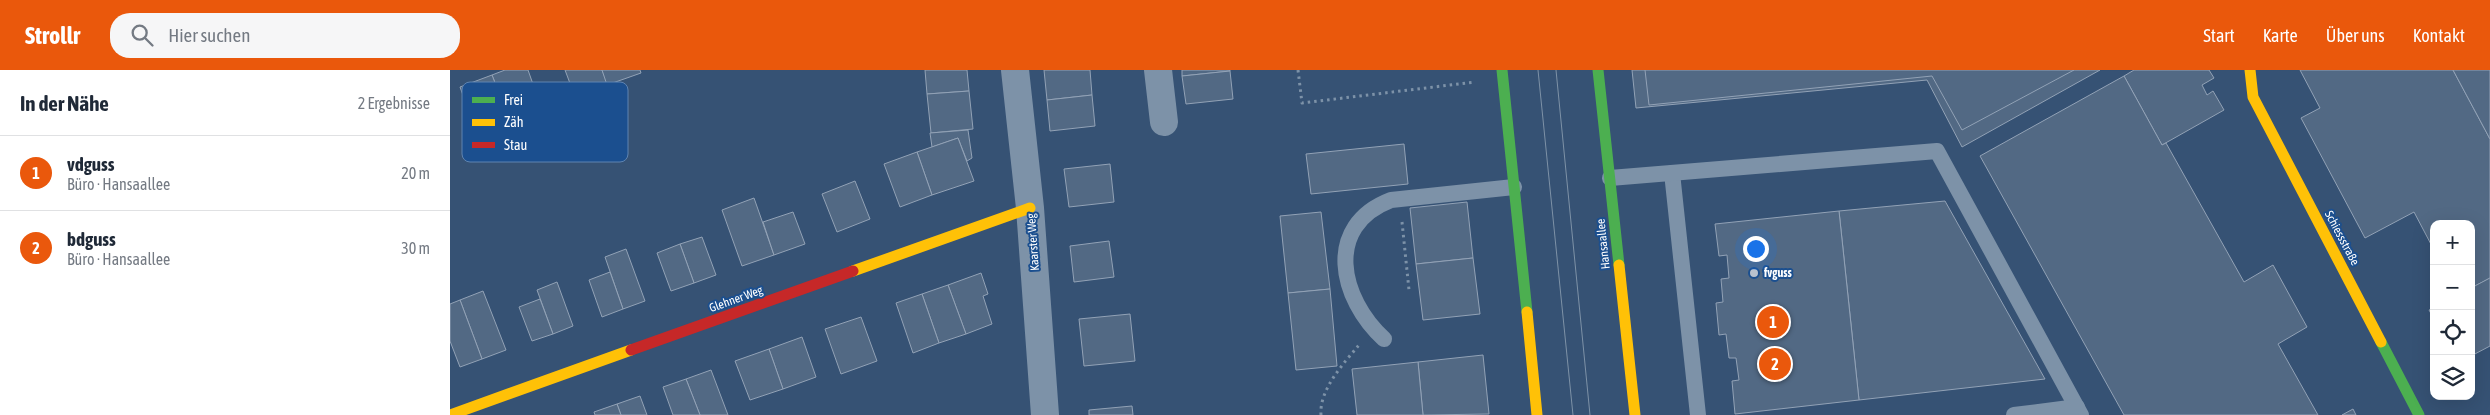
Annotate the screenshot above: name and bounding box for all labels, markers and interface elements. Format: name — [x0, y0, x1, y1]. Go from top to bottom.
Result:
search box — [110, 13, 460, 58]
icon: search — [128, 21, 156, 49]
text: Strollr — [25, 22, 80, 49]
text: Hier suchen — [168, 24, 250, 46]
text: Start — [2203, 25, 2235, 46]
text: Karte — [2263, 25, 2298, 46]
text: Über uns — [2326, 25, 2385, 46]
text: Kontakt — [2413, 25, 2465, 46]
legend — [462, 82, 628, 162]
text: In der Nähe — [20, 91, 109, 115]
text: Frei — [504, 92, 523, 108]
text: 2 Ergebnisse — [358, 94, 430, 112]
text: Zäh — [504, 114, 524, 130]
text: Stau — [504, 137, 527, 153]
text: vdguss — [67, 153, 114, 175]
text: 1 — [32, 164, 40, 182]
text: 20 m — [401, 164, 430, 182]
text: Büro · Hansaallee — [67, 175, 170, 193]
street label: Schiessstraße — [2322, 208, 2362, 268]
street label: Kaarster Weg — [1024, 212, 1042, 271]
street label: Hansaallee — [1593, 218, 1613, 270]
map controls — [2430, 220, 2475, 400]
button: + — [2430, 220, 2475, 265]
text: bdguss — [67, 228, 116, 250]
your location — [1743, 236, 1769, 262]
text: 2 — [32, 239, 40, 257]
text: 30 m — [401, 239, 430, 257]
text: Büro · Hansaallee — [67, 250, 170, 268]
button: − — [2430, 265, 2475, 310]
place label: fvguss — [1763, 266, 1792, 280]
marker: fvguss — [1748, 267, 1760, 279]
street label: Glehner Weg — [707, 283, 766, 315]
pin: 1 — [1757, 303, 1789, 341]
button: locate — [2430, 310, 2475, 355]
pin: 2 — [1759, 345, 1791, 383]
button: layers — [2430, 355, 2475, 400]

